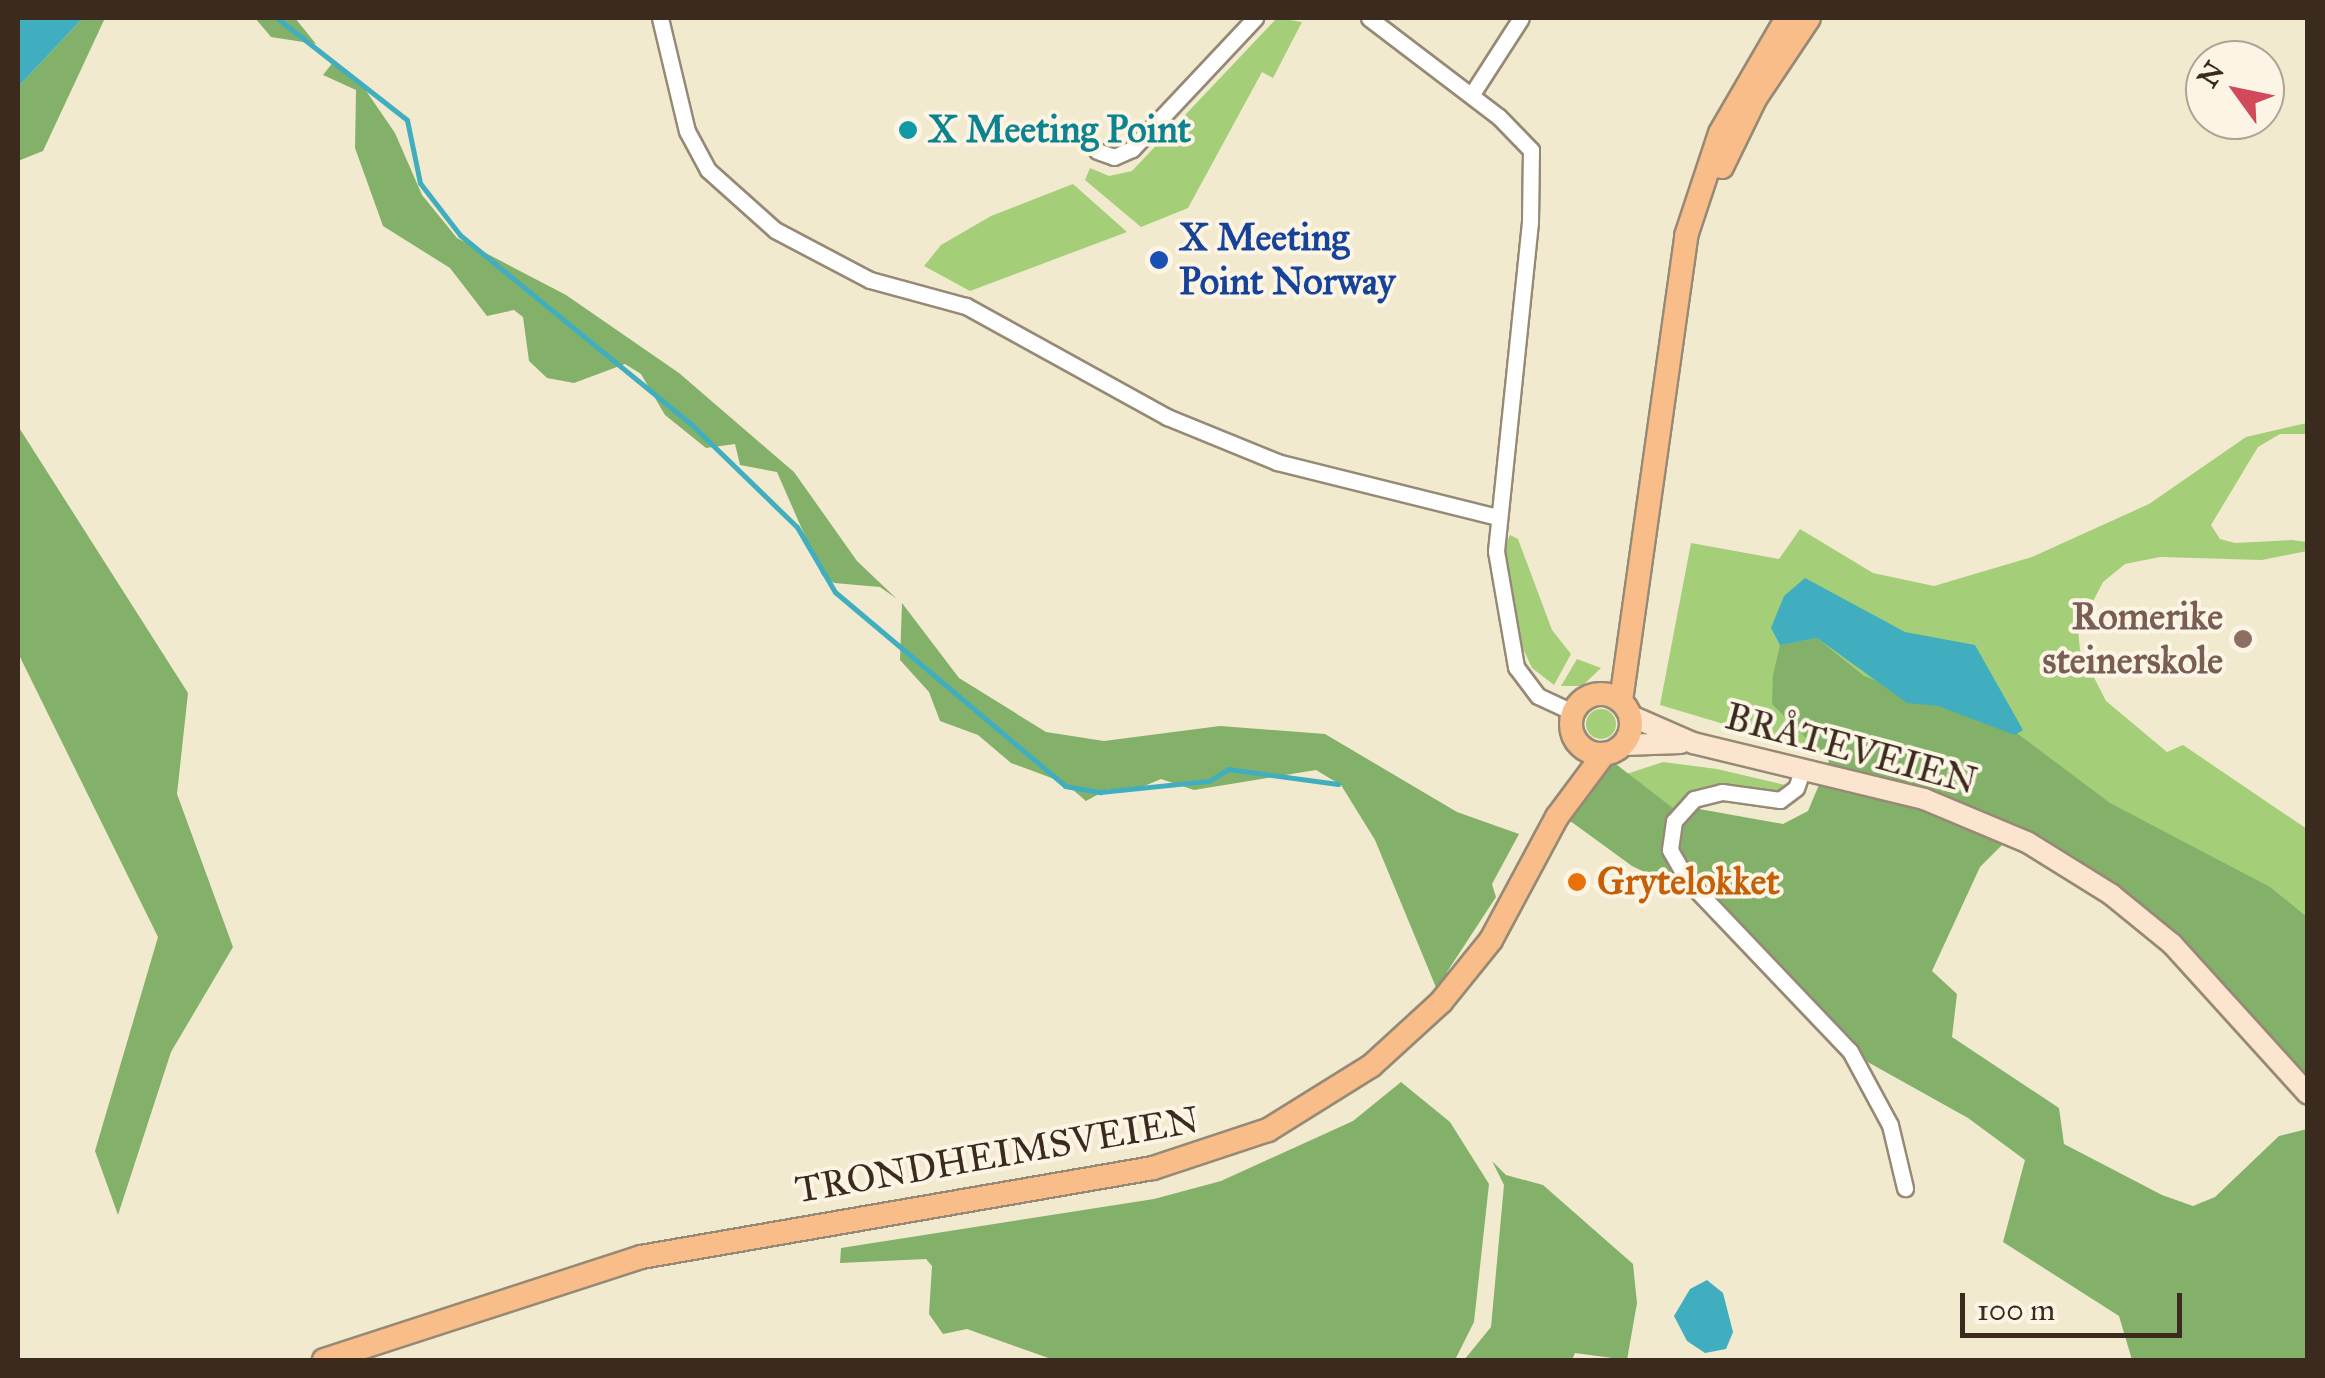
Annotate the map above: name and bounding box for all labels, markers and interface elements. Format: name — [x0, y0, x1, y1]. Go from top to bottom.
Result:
north arrow — [2185, 40, 2285, 140]
text: N — [2190, 55, 2232, 94]
place label: X Meeting Point — [928, 107, 1191, 153]
marker: X Meeting Point — [897, 119, 919, 141]
place label: X Meeting Point Norway — [1179, 215, 1395, 304]
marker: X Meeting Point Norway — [1148, 249, 1170, 271]
place label: Romerike steinerskole — [2043, 594, 2223, 684]
marker: Romerike steinerskole — [2232, 628, 2254, 650]
street label: BRÅTEVEIEN — [1720, 694, 1982, 804]
place label: Grytelokket — [1597, 859, 1780, 905]
marker: Grytelokket — [1566, 871, 1588, 893]
street label: TRONDHEIMSVEIEN — [792, 1097, 1202, 1213]
scale bar — [1965, 1273, 2188, 1335]
text: 100 m — [1977, 1292, 2055, 1328]

